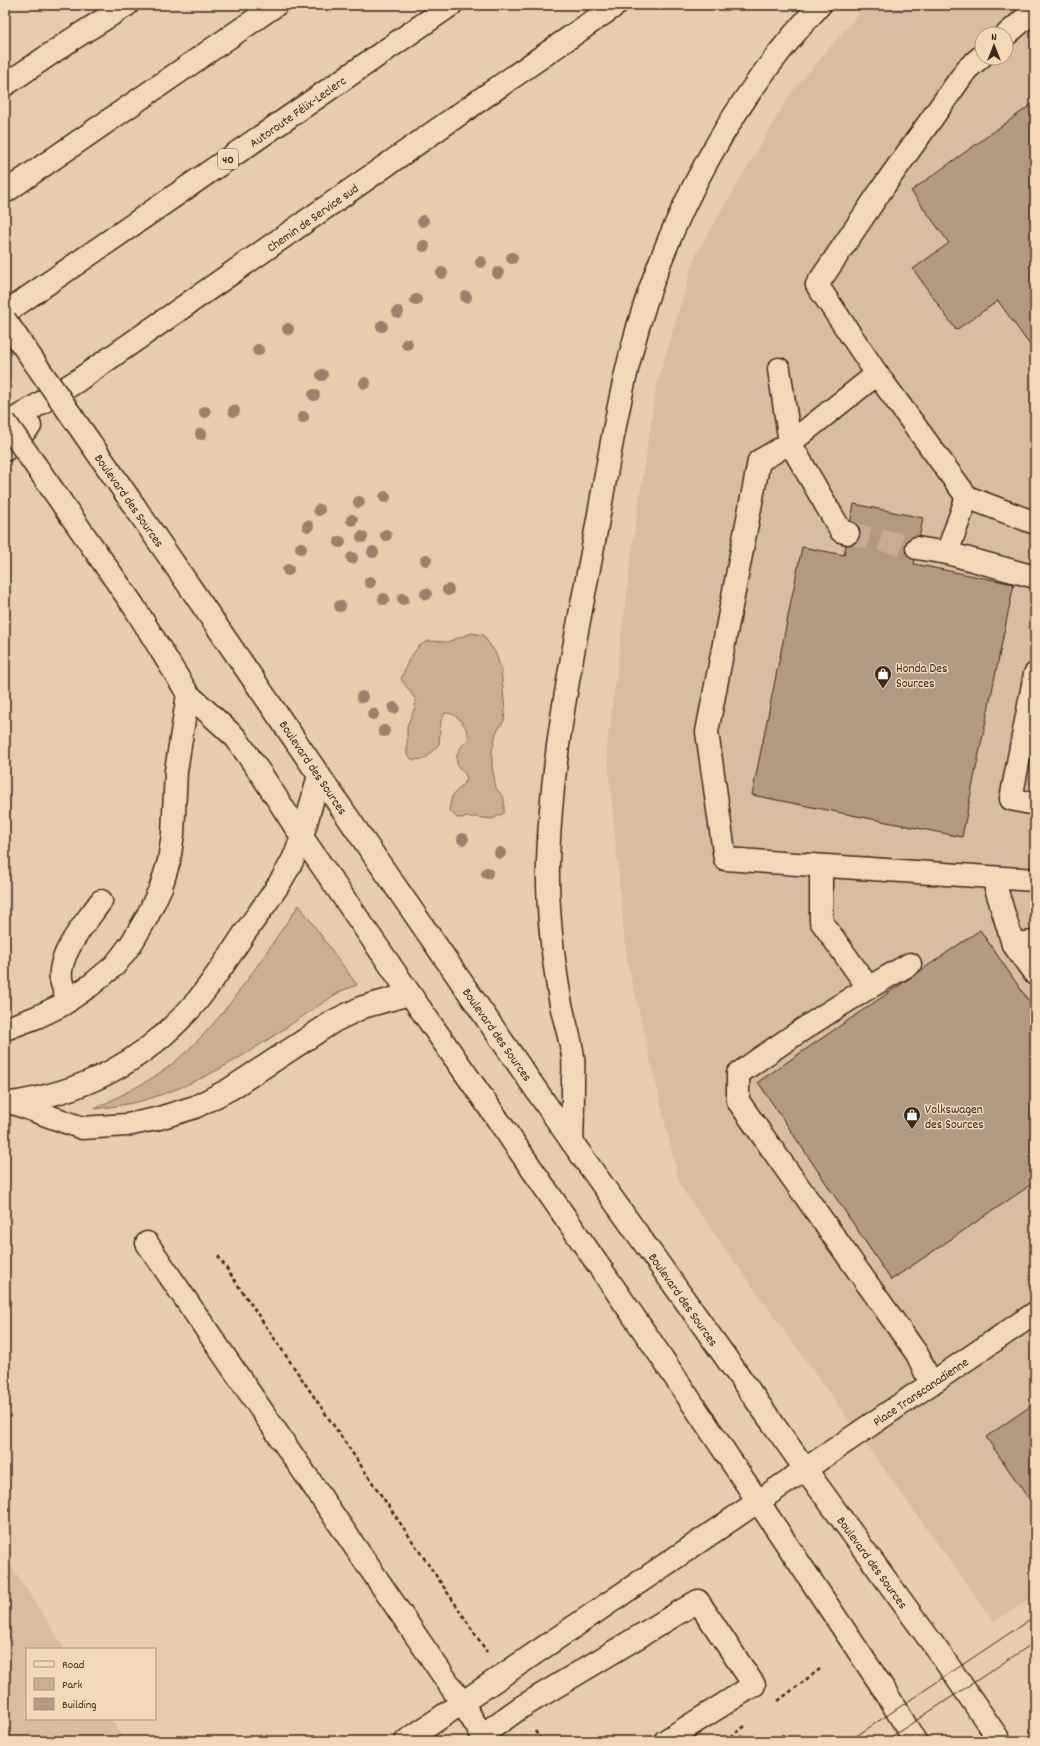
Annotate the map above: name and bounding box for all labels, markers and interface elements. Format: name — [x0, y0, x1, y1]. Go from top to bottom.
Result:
north arrow — [974, 26, 1014, 66]
text: N — [991, 30, 997, 46]
street label: Autoroute Félix-Leclerc — [246, 72, 351, 154]
road number: 40 — [218, 149, 238, 169]
street label: Chemin de Service sud — [264, 180, 363, 258]
street label: Boulevard des Sources — [89, 451, 167, 552]
place label: Honda Des Sources — [896, 660, 948, 694]
shop icon: Honda Des Sources — [873, 664, 893, 689]
street label: Boulevard des Sources — [273, 717, 351, 819]
street label: Boulevard des Sources — [457, 985, 535, 1086]
place label: Volkswagen des Sources — [925, 1101, 984, 1135]
shop icon: Volkswagen des Sources — [902, 1105, 922, 1130]
street label: Boulevard des Sources — [643, 1250, 721, 1351]
street label: Place Transcanadienne — [870, 1354, 973, 1432]
street label: Boulevard des Sources — [831, 1513, 911, 1614]
legend — [26, 1648, 156, 1720]
text: Road — [62, 1657, 84, 1674]
text: Park — [62, 1677, 83, 1694]
text: Building — [62, 1697, 97, 1714]

